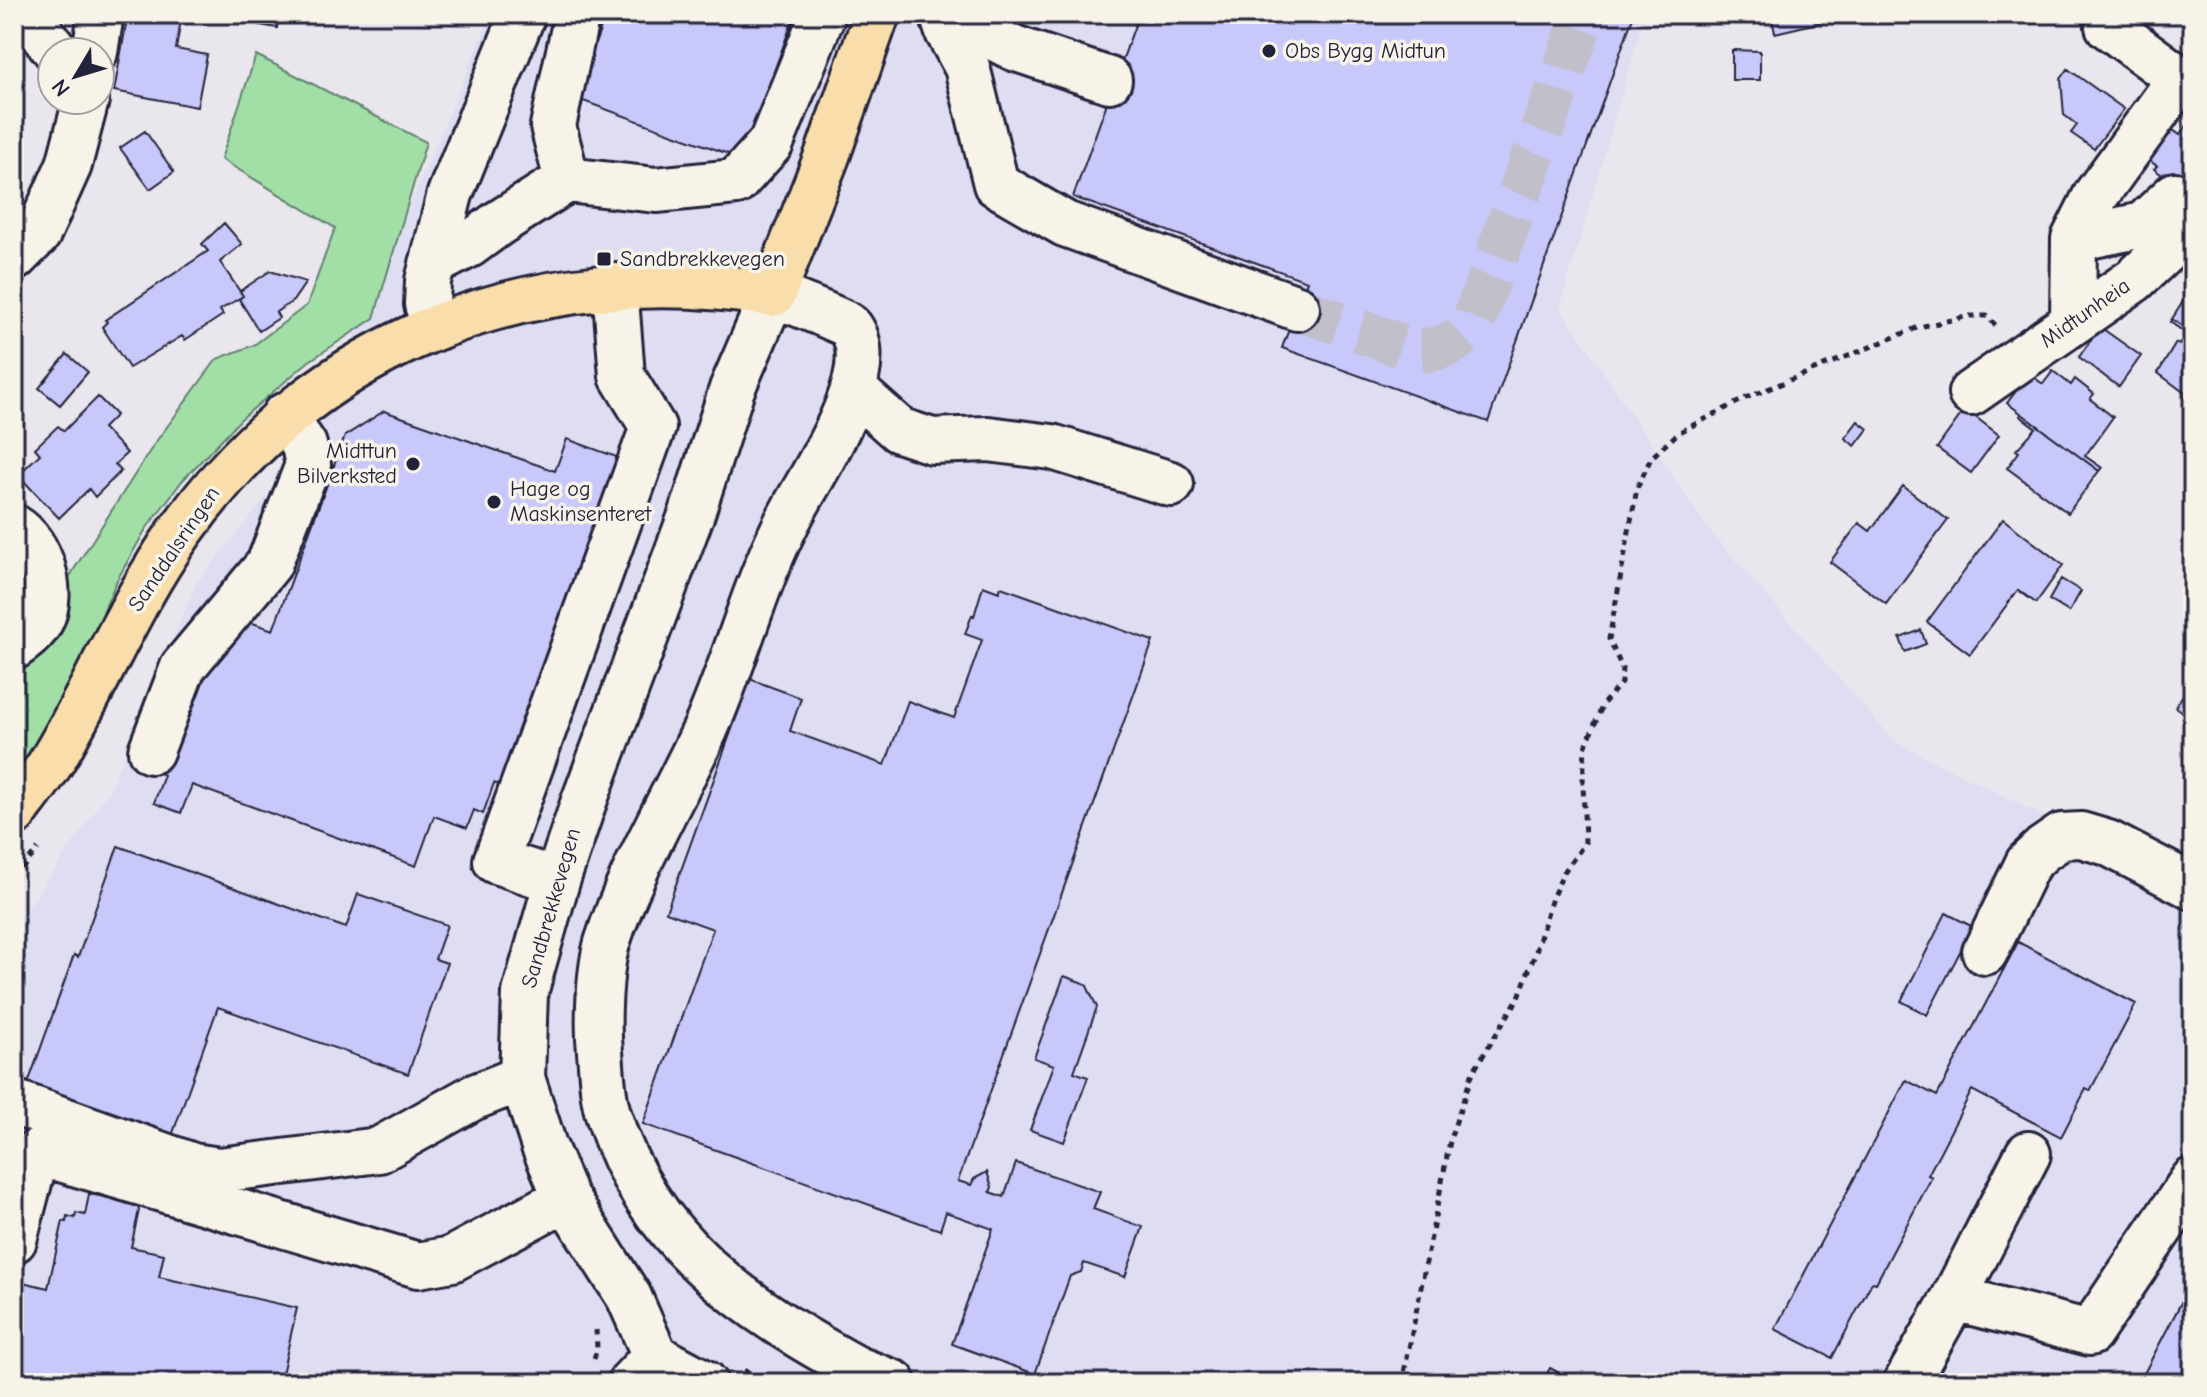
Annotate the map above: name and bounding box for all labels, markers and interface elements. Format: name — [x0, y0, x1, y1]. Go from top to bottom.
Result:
north arrow — [36, 36, 116, 116]
place label: Obs Bygg Midtun — [1285, 38, 1446, 64]
marker: Obs Bygg Midtun — [1260, 42, 1278, 60]
text: N — [46, 74, 76, 101]
place label: Sandbrekkevegen — [620, 246, 785, 272]
marker: Sandbrekkevegen — [595, 250, 613, 268]
street label: Midtunheia — [2035, 273, 2135, 353]
place label: Midttun Bilverksted — [297, 438, 397, 489]
marker: Midttun Bilverksted — [404, 455, 422, 473]
place label: Hage og Maskinsenteret — [510, 476, 652, 527]
street label: Sanddalsringen — [123, 482, 225, 616]
marker: Hage og Maskinsenteret — [485, 493, 503, 511]
street label: Sandbrekkevegen — [516, 825, 586, 991]

